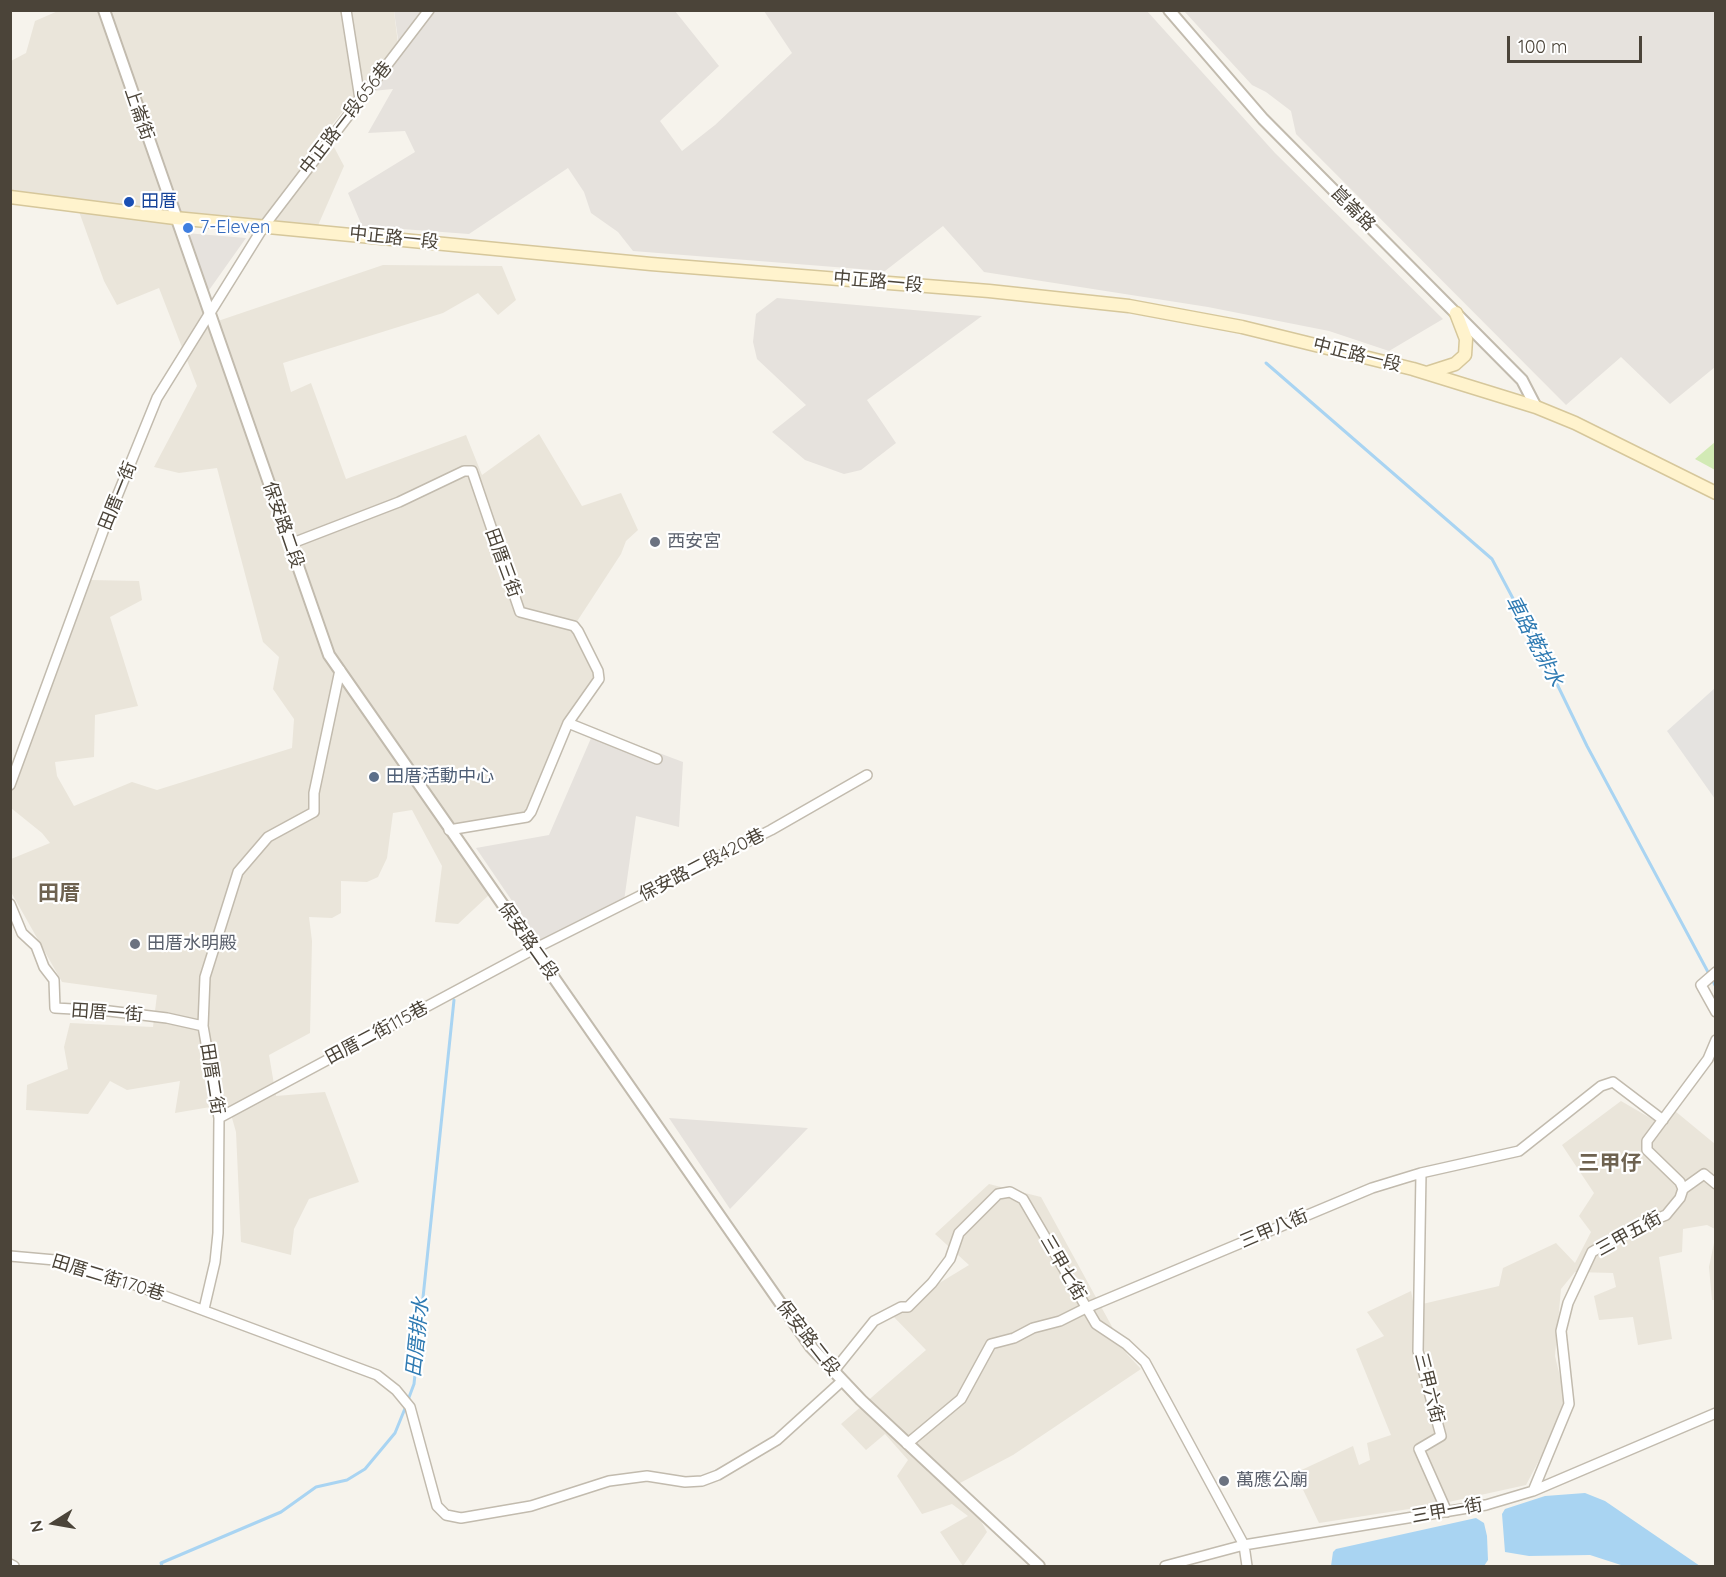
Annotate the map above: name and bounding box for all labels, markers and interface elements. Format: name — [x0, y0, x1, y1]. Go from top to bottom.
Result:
scale bar — [1510, 24, 1645, 62]
text: 100 m — [1518, 35, 1567, 58]
street label: 中正路一段656巷 — [295, 57, 397, 179]
street label: 上崙街 — [120, 85, 158, 143]
street label: 崑崙路 — [1326, 182, 1380, 236]
place label: 田厝 — [141, 191, 177, 213]
marker: 田厝 — [122, 195, 136, 209]
place label: 7-Eleven — [200, 217, 271, 239]
marker: 7-Eleven — [181, 221, 195, 235]
street label: 中正路一段 — [348, 223, 440, 253]
street label: 中正路一段 — [832, 267, 924, 297]
street label: 中正路一段 — [1311, 334, 1403, 376]
street label: 田厝一街 — [95, 459, 141, 533]
street label: 保安路二段 — [258, 479, 308, 571]
street label: 田厝三街 — [481, 525, 525, 601]
place label: 西安宮 — [667, 531, 721, 553]
marker: 西安宮 — [648, 535, 662, 549]
water label: 車路墘排水 — [1500, 591, 1568, 691]
place label: 田厝活動中心 — [386, 766, 494, 788]
marker: 田厝活動中心 — [367, 770, 381, 784]
street label: 保安路二段420巷 — [636, 824, 768, 906]
district label: 田厝 — [38, 881, 80, 907]
street label: 保安路二段 — [493, 898, 563, 984]
place label: 田厝水明殿 — [147, 933, 237, 955]
marker: 田厝水明殿 — [128, 937, 142, 951]
street label: 田厝二街115巷 — [322, 997, 432, 1069]
street label: 田厝一街 — [70, 1000, 144, 1026]
street label: 田厝二街 — [196, 1042, 228, 1116]
district label: 三甲仔 — [1579, 1151, 1641, 1177]
street label: 三甲八街 — [1237, 1205, 1311, 1253]
street label: 三甲五街 — [1592, 1207, 1666, 1261]
street label: 三甲七街 — [1036, 1231, 1090, 1305]
street label: 田厝二街170巷 — [49, 1251, 167, 1305]
water label: 田厝排水 — [402, 1296, 434, 1378]
street label: 保安路二段 — [772, 1296, 844, 1380]
street label: 三甲六街 — [1410, 1350, 1448, 1426]
place label: 萬應公廟 — [1236, 1470, 1308, 1492]
marker: 萬應公廟 — [1217, 1474, 1231, 1488]
north arrow — [24, 1493, 84, 1553]
street label: 三甲一街 — [1410, 1494, 1484, 1528]
text: N — [25, 1519, 47, 1534]

